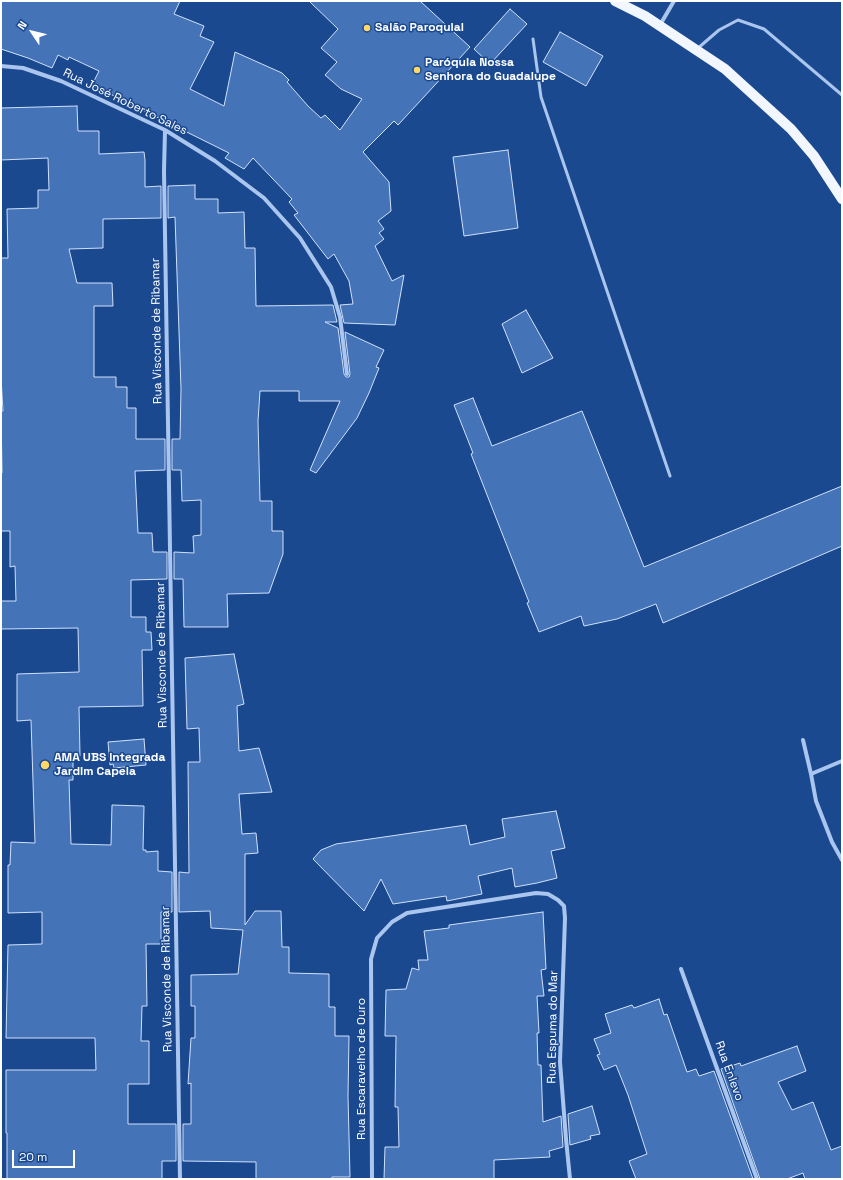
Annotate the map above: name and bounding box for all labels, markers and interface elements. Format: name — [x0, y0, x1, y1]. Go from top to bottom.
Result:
north arrow — [12, 12, 52, 52]
text: N — [14, 18, 30, 32]
place label: Salão Paroquial — [375, 21, 464, 35]
marker: Salão Paroquial — [362, 23, 372, 33]
place label: Paróquia Nossa Senhora do Guadalupe — [425, 56, 556, 84]
marker: Paróquia Nossa Senhora do Guadalupe — [412, 65, 422, 75]
street label: Rua José Roberto Sales — [61, 66, 189, 138]
street label: Rua Visconde de Ribamar — [149, 258, 165, 404]
street label: Rua Visconde de Ribamar — [154, 582, 170, 728]
place label: AMA UBS Integrada Jardim Capela — [54, 751, 165, 779]
marker: AMA UBS Integrada Jardim Capela — [39, 759, 51, 771]
street label: Rua Visconde de Ribamar — [159, 906, 175, 1052]
street label: Rua Espuma do Mar — [545, 970, 561, 1084]
street label: Rua Escaravelho de Ouro — [355, 998, 369, 1140]
street label: Rua Enlevo — [712, 1039, 746, 1103]
scale bar — [14, 1142, 77, 1168]
text: 20 m — [19, 1149, 47, 1165]

